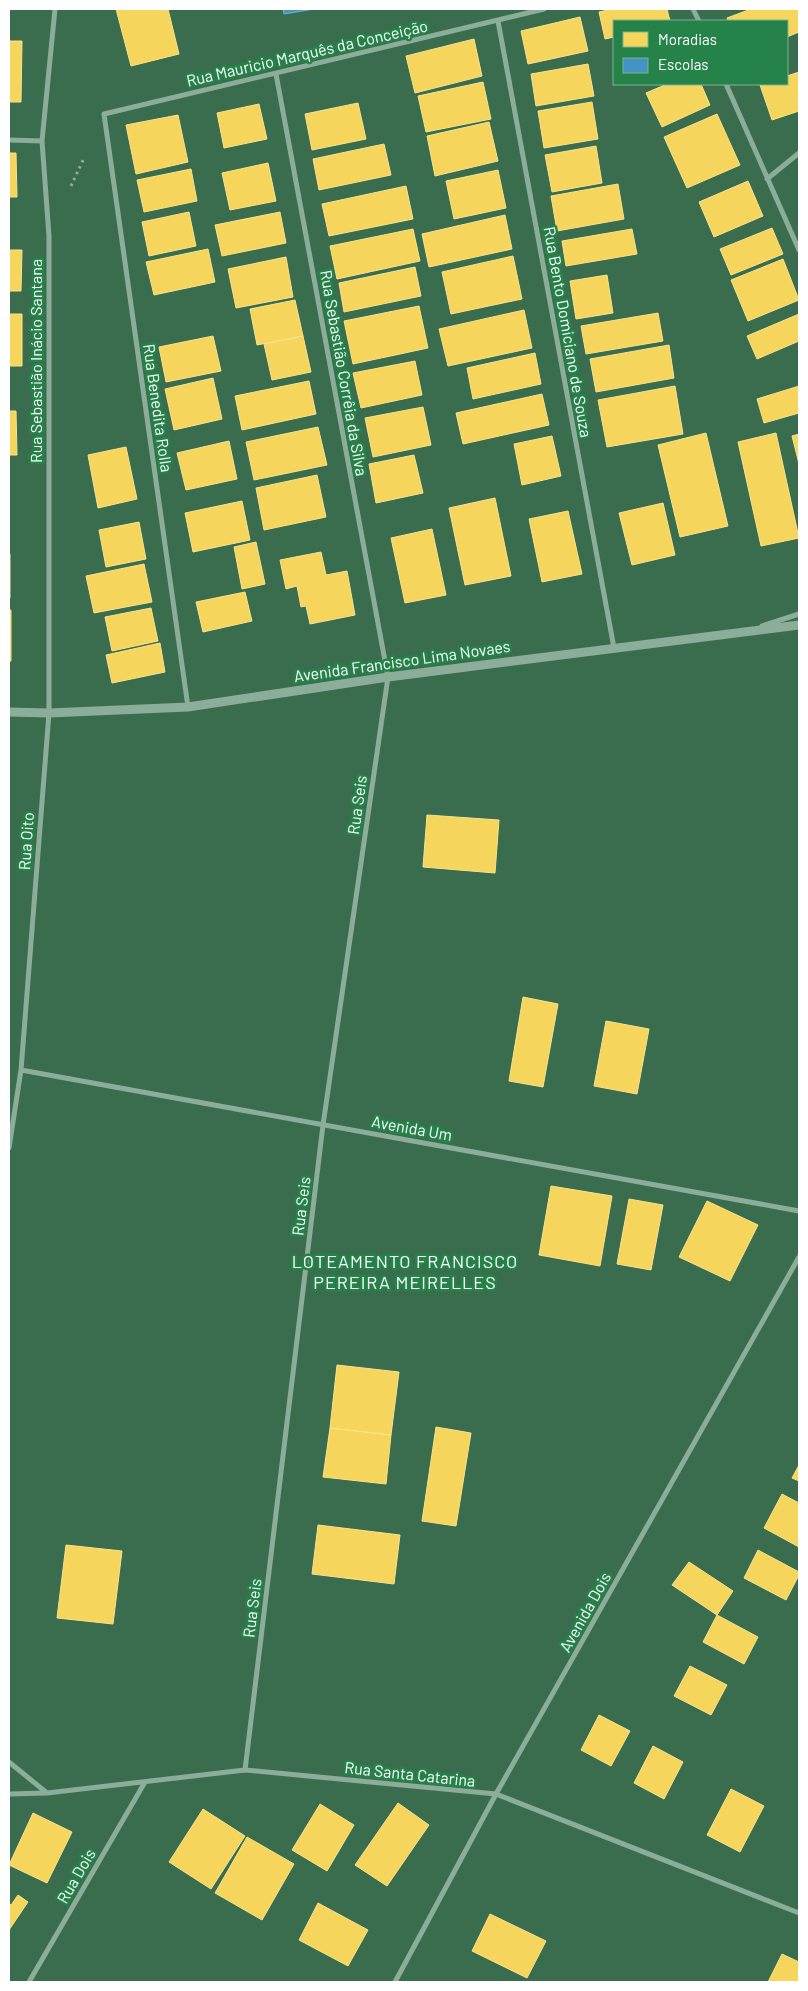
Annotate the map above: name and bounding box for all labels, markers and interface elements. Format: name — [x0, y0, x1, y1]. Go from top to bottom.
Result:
street label: Rua Mauricio Marquês da Conceição — [184, 15, 429, 90]
legend — [613, 20, 788, 85]
text: Moradias — [658, 30, 717, 48]
text: Escolas — [658, 55, 709, 73]
street label: Rua Bento Domiciano de Souza — [541, 225, 596, 439]
street label: Rua Sebastião Inácio Santana — [26, 259, 45, 463]
street label: Rua Sebastião Corrêia da Silva — [317, 268, 372, 477]
street label: Rua Benedita Rolla — [140, 343, 177, 473]
street label: Avenida Francisco Lima Novaes — [293, 636, 511, 685]
street label: Rua Seis — [343, 774, 370, 836]
street label: Rua Oito — [14, 811, 37, 871]
street label: Avenida Um — [370, 1111, 454, 1144]
street label: Rua Seis — [287, 1175, 314, 1237]
district label: LOTEAMENTO FRANCISCO PEREIRA MEIRELLES — [292, 1250, 518, 1293]
street label: Avenida Dois — [555, 1569, 614, 1655]
street label: Rua Seis — [238, 1577, 265, 1639]
street label: Rua Santa Catarina — [344, 1757, 476, 1790]
street label: Rua Dois — [52, 1845, 99, 1907]

